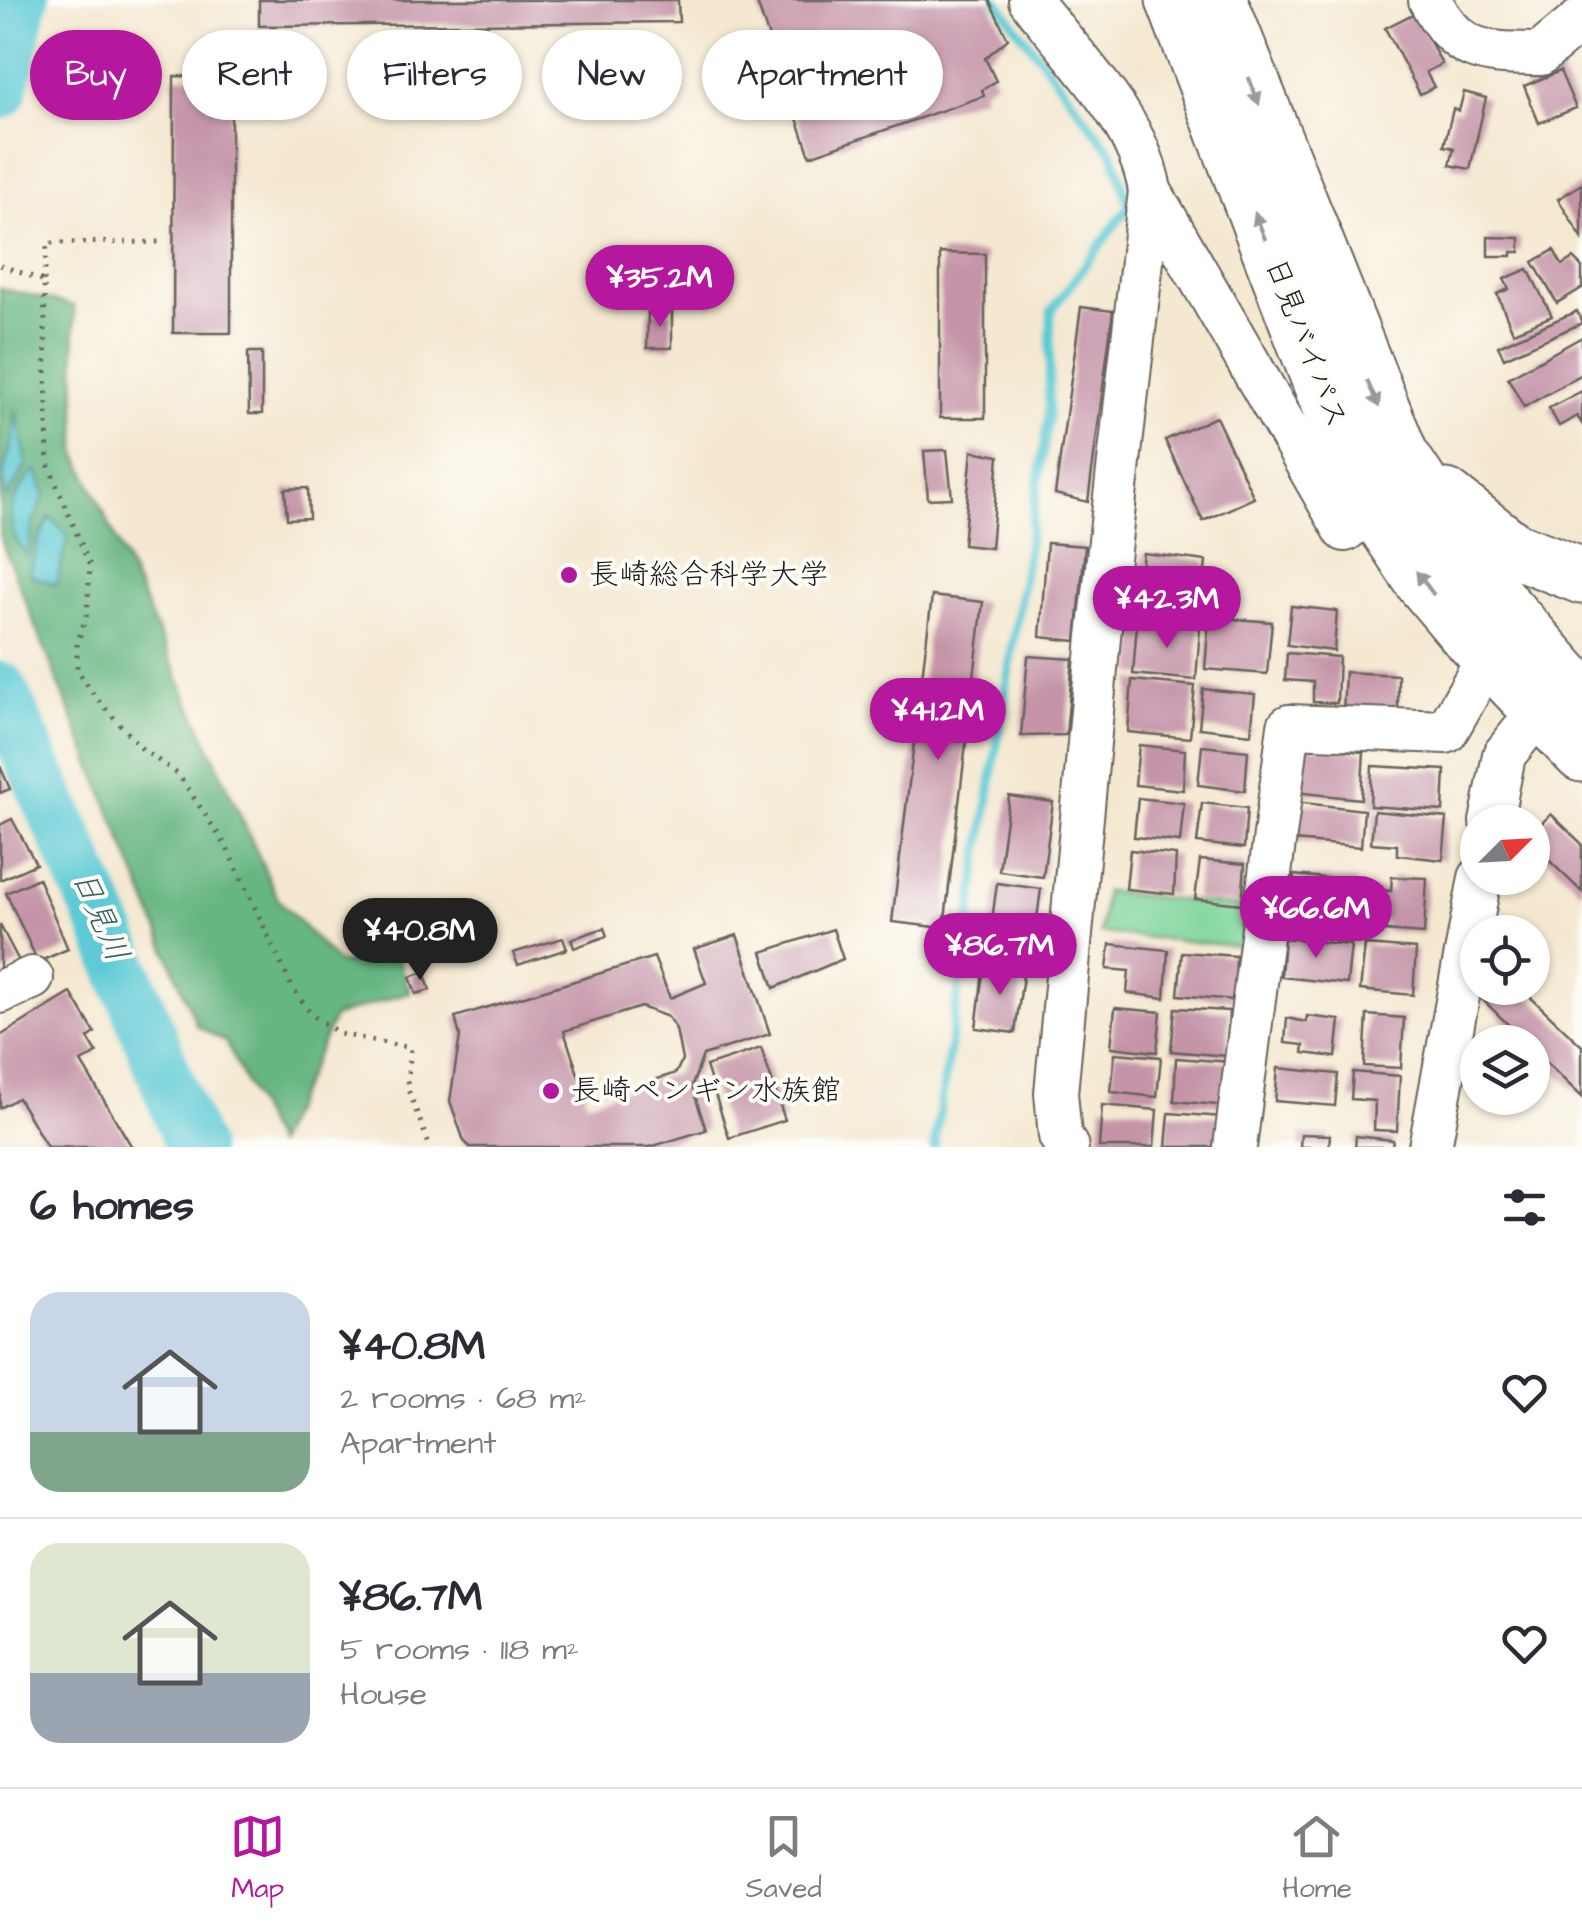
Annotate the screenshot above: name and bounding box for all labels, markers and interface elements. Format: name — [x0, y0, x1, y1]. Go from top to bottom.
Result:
chip: Buy — [30, 30, 162, 120]
chip: Rent — [182, 30, 327, 120]
chip: Filters — [347, 30, 522, 120]
chip: New — [542, 30, 682, 120]
chip: Apartment — [702, 30, 943, 120]
one-way arrow — [1247, 76, 1263, 106]
one-way arrow — [1252, 210, 1268, 240]
pin: ¥35.2M — [579, 245, 741, 330]
street label: 日見バイパス — [1254, 252, 1358, 434]
text: ¥35.2M — [607, 255, 713, 300]
one-way arrow — [1365, 379, 1381, 409]
place label: 長崎総合科学大学 — [589, 554, 829, 596]
marker: 長崎総合科学大学 — [558, 564, 580, 586]
pin: ¥42.3M — [1086, 566, 1248, 651]
one-way arrow — [1416, 570, 1436, 596]
text: ¥42.3M — [1115, 576, 1219, 621]
pin: ¥41.2M — [857, 678, 1019, 763]
text: ¥41.2M — [892, 688, 984, 733]
north arrow — [1460, 805, 1550, 895]
map controls — [1460, 805, 1550, 1115]
water label: 日見川 — [61, 863, 139, 969]
pin: ¥66.6M — [1235, 876, 1397, 961]
text: ¥66.6M — [1262, 886, 1370, 931]
pin: ¥40.8M — [339, 898, 501, 983]
text: ¥40.8M — [365, 908, 475, 953]
pin: ¥86.7M — [919, 913, 1081, 998]
button: locate — [1460, 915, 1550, 1005]
text: ¥86.7M — [946, 923, 1054, 968]
button: layers — [1460, 1025, 1550, 1115]
place label: 長崎ペンギン水族館 — [571, 1070, 841, 1112]
marker: 長崎ペンギン水族館 — [540, 1080, 562, 1102]
text: 6 homes — [30, 1178, 194, 1236]
icon: filters — [1497, 1180, 1552, 1235]
text: ¥40.8M — [340, 1318, 485, 1376]
icon: home — [110, 1332, 230, 1452]
icon: heart — [1497, 1365, 1552, 1420]
text: 2 rooms · 68 m² — [340, 1376, 586, 1421]
text: Apartment — [340, 1421, 496, 1466]
text: ¥86.7M — [340, 1569, 483, 1627]
icon: home — [110, 1583, 230, 1703]
icon: heart — [1497, 1616, 1552, 1671]
text: 5 rooms · 118 m² — [340, 1627, 579, 1672]
text: House — [340, 1672, 427, 1717]
tab: Map — [230, 1809, 285, 1908]
tab: Saved — [746, 1809, 822, 1908]
tab: Home — [1282, 1809, 1352, 1908]

